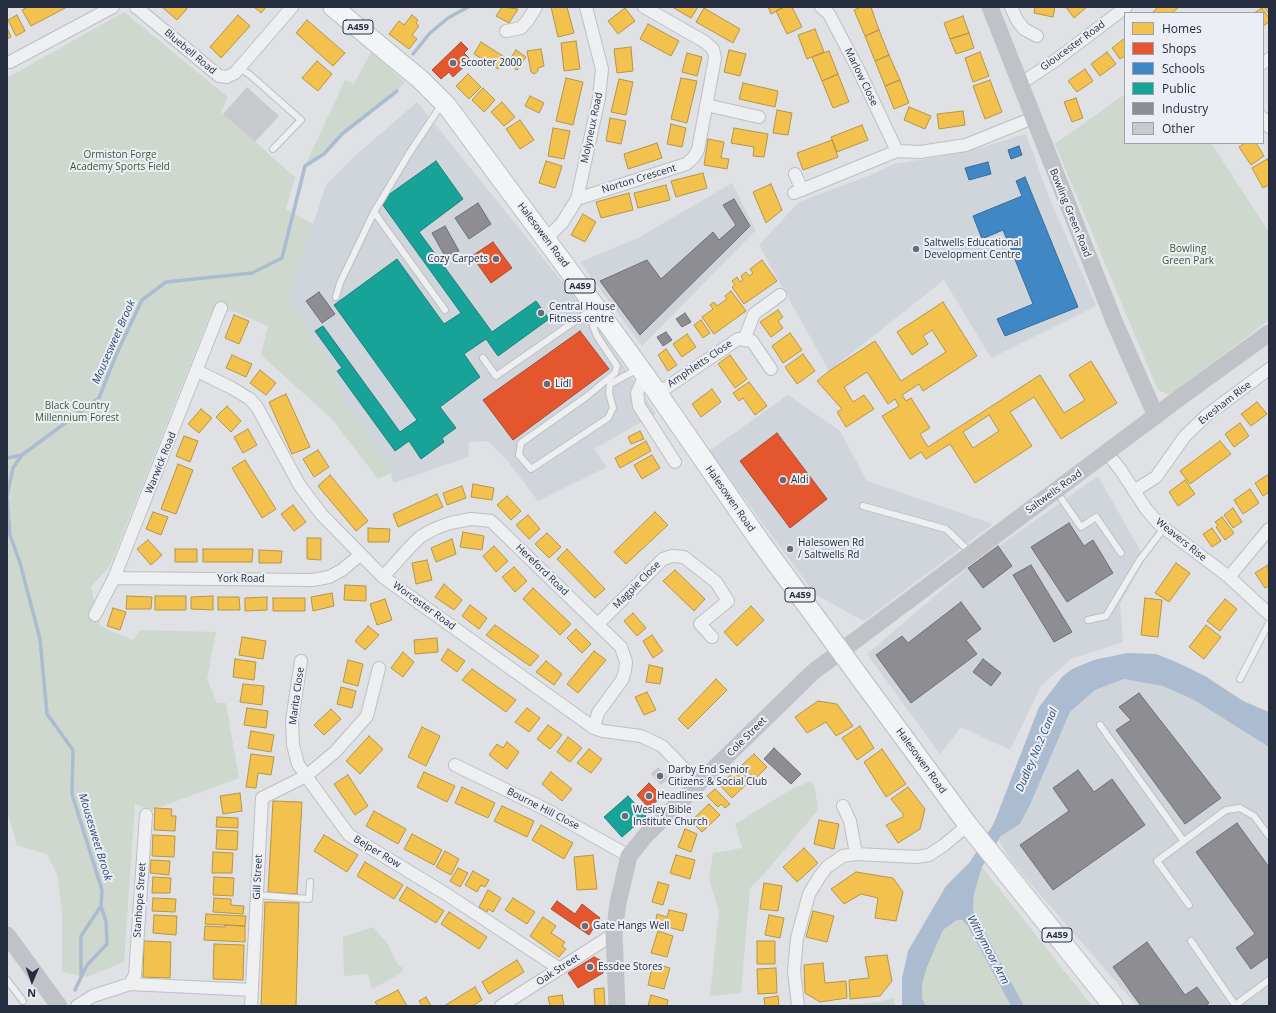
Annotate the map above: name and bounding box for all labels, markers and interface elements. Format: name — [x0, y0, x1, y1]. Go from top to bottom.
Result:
legend — [1124, 12, 1264, 144]
street label: Gloucester Road — [1038, 19, 1108, 73]
road number: A459 — [343, 20, 373, 34]
text: Homes — [1162, 20, 1202, 37]
street label: Bluebell Road — [162, 27, 218, 77]
text: Shops — [1162, 40, 1196, 57]
street label: Marlow Close — [842, 46, 880, 108]
place label: Scooter 2000 — [461, 57, 522, 69]
marker: Scooter 2000 — [448, 58, 458, 68]
text: Schools — [1162, 60, 1205, 77]
text: Public — [1162, 80, 1196, 97]
street label: Molyneux Road — [579, 91, 605, 165]
text: Industry — [1162, 100, 1208, 117]
text: Other — [1162, 120, 1195, 137]
park label: Ormiston Forge Academy Sports Field — [70, 149, 170, 172]
street label: Norton Crescent — [601, 162, 677, 196]
street label: Bowling Green Road — [1047, 167, 1093, 259]
street label: Halesowen Road — [515, 200, 571, 270]
place label: Saltwells Educational Development Centre — [924, 237, 1021, 260]
park label: Bowling Green Park — [1162, 243, 1214, 266]
marker: Saltwells Educational Development Centre — [911, 244, 921, 254]
place label: Cozy Carpets — [427, 253, 488, 265]
marker: Cozy Carpets — [491, 254, 501, 264]
road number: A459 — [565, 279, 595, 293]
water label: Mousesweet Brook — [90, 298, 138, 386]
place label: Central House Fitness centre — [549, 301, 615, 324]
marker: Central House Fitness centre — [536, 308, 546, 318]
street label: Amphletts Close — [665, 338, 735, 390]
place label: Lidl — [555, 378, 571, 390]
marker: Lidl — [542, 379, 552, 389]
street label: Evesham Rise — [1196, 379, 1254, 427]
park label: Black Country Millennium Forest — [35, 400, 119, 424]
street label: Warwick Road — [143, 430, 179, 496]
street label: Halesowen Road — [703, 464, 757, 534]
street label: Saltwells Road — [1023, 468, 1085, 516]
place label: Aldi — [791, 474, 808, 486]
marker: Aldi — [778, 475, 788, 485]
street label: Weavers Rise — [1153, 516, 1209, 564]
place label: Halesowen Rd / Saltwells Rd — [798, 537, 864, 560]
street label: Hereford Road — [513, 542, 571, 598]
marker: Halesowen Rd / Saltwells Rd — [785, 544, 795, 554]
street label: Magpie Close — [611, 559, 663, 611]
street label: York Road — [217, 573, 265, 585]
street label: Worcester Road — [390, 579, 458, 633]
road number: A459 — [785, 588, 815, 602]
street label: Marita Close — [287, 666, 307, 726]
water label: Dudley No.2 Canal — [1013, 706, 1061, 794]
street label: Cole Street — [725, 715, 769, 759]
street label: Halesowen Road — [893, 726, 949, 796]
place label: Darby End Senior Citizens & Social Club — [668, 764, 767, 788]
marker: Darby End Senior Citizens & Social Club — [655, 771, 665, 781]
street label: Bourne Hill Close — [505, 786, 581, 832]
place label: Headlines — [657, 790, 703, 802]
marker: Headlines — [644, 791, 654, 801]
water label: Mousesweet Brook — [75, 792, 115, 882]
place label: Wesley Bible Institute Church — [633, 804, 708, 828]
marker: Wesley Bible Institute Church — [620, 811, 630, 821]
street label: Belper Row — [351, 833, 403, 871]
street label: Gill Street — [251, 854, 265, 900]
street label: Stanhope Street — [131, 862, 149, 938]
water label: Withymoor Arm — [964, 913, 1012, 987]
place label: Gate Hangs Well — [593, 920, 669, 932]
marker: Gate Hangs Well — [580, 921, 590, 931]
road number: A459 — [1042, 928, 1072, 942]
street label: Oak Street — [534, 952, 582, 988]
north arrow — [12, 961, 52, 1001]
place label: Essdee Stores — [598, 961, 663, 973]
marker: Essdee Stores — [585, 962, 595, 972]
text: N — [27, 986, 36, 1001]

